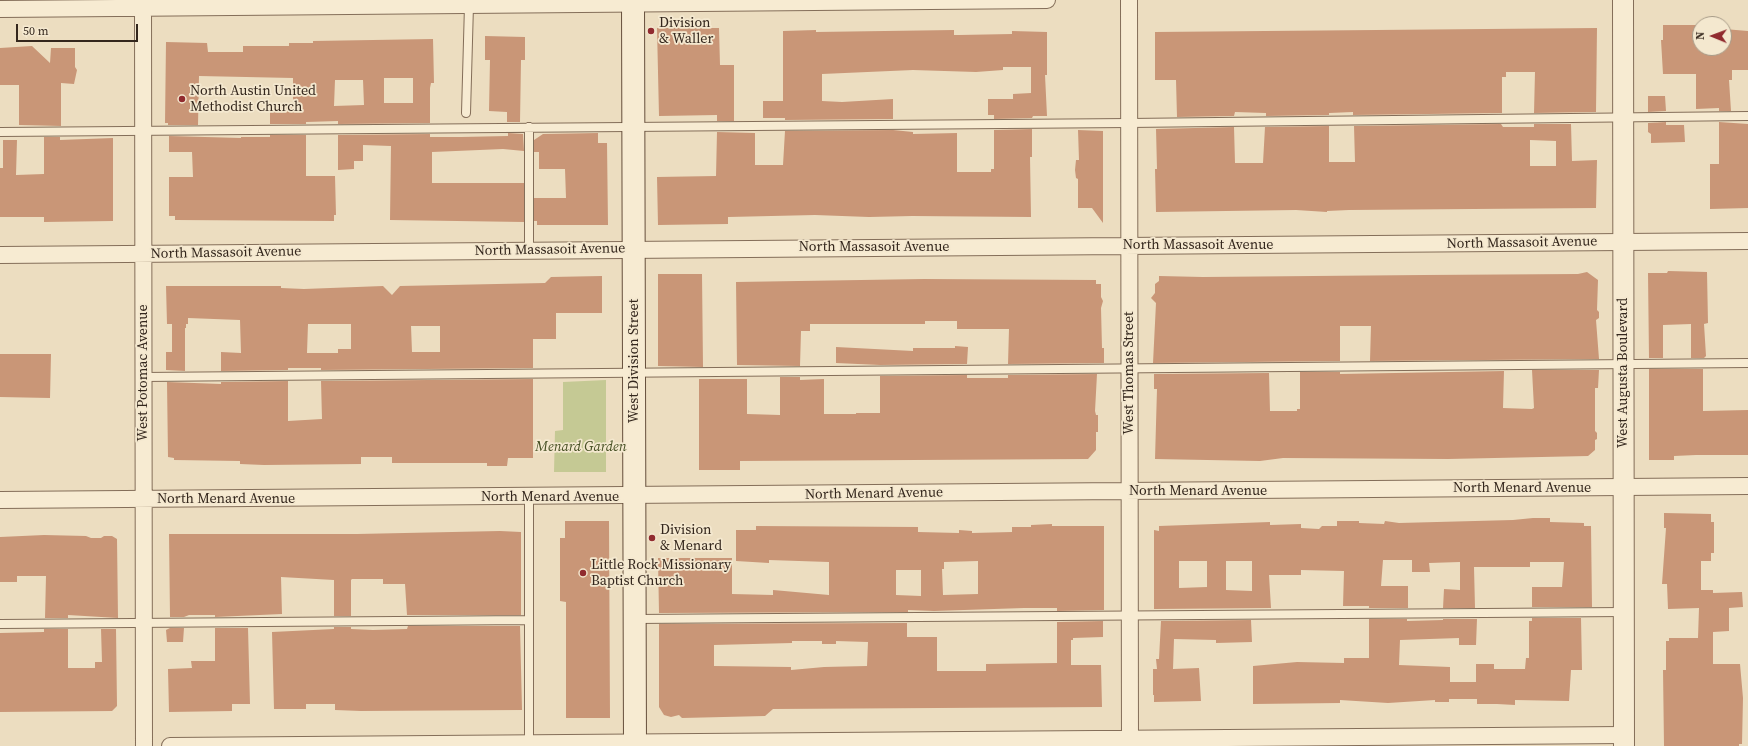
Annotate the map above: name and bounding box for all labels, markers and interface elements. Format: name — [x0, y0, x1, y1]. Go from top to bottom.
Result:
place label: Division & Waller — [659, 15, 713, 48]
scale bar — [18, 16, 140, 42]
north arrow — [1692, 16, 1732, 56]
text: 50 m — [23, 23, 49, 39]
marker: Division & Waller — [646, 26, 656, 36]
text: N — [1693, 32, 1708, 40]
place label: North Austin United Methodist Church — [190, 83, 316, 116]
marker: North Austin United Methodist Church — [177, 94, 187, 104]
street label: North Massasoit Avenue — [1447, 233, 1597, 253]
street label: North Massasoit Avenue — [1123, 237, 1273, 253]
street label: North Massasoit Avenue — [799, 239, 949, 255]
street label: North Massasoit Avenue — [475, 240, 625, 260]
street label: North Massasoit Avenue — [151, 243, 301, 263]
street label: West Augusta Boulevard — [1615, 298, 1631, 448]
street label: West Division Street — [626, 299, 642, 423]
street label: West Potomac Avenue — [135, 304, 151, 442]
street label: West Thomas Street — [1121, 311, 1137, 435]
park label: Menard Garden — [535, 439, 627, 455]
street label: North Menard Avenue — [1453, 480, 1591, 496]
street label: North Menard Avenue — [1129, 483, 1267, 499]
street label: North Menard Avenue — [805, 484, 943, 504]
street label: North Menard Avenue — [481, 489, 619, 505]
street label: North Menard Avenue — [157, 491, 295, 507]
place label: Division & Menard — [660, 522, 722, 554]
marker: Division & Menard — [647, 533, 657, 543]
place label: Little Rock Missionary Baptist Church — [591, 557, 731, 590]
marker: Little Rock Missionary Baptist Church — [578, 568, 588, 578]

